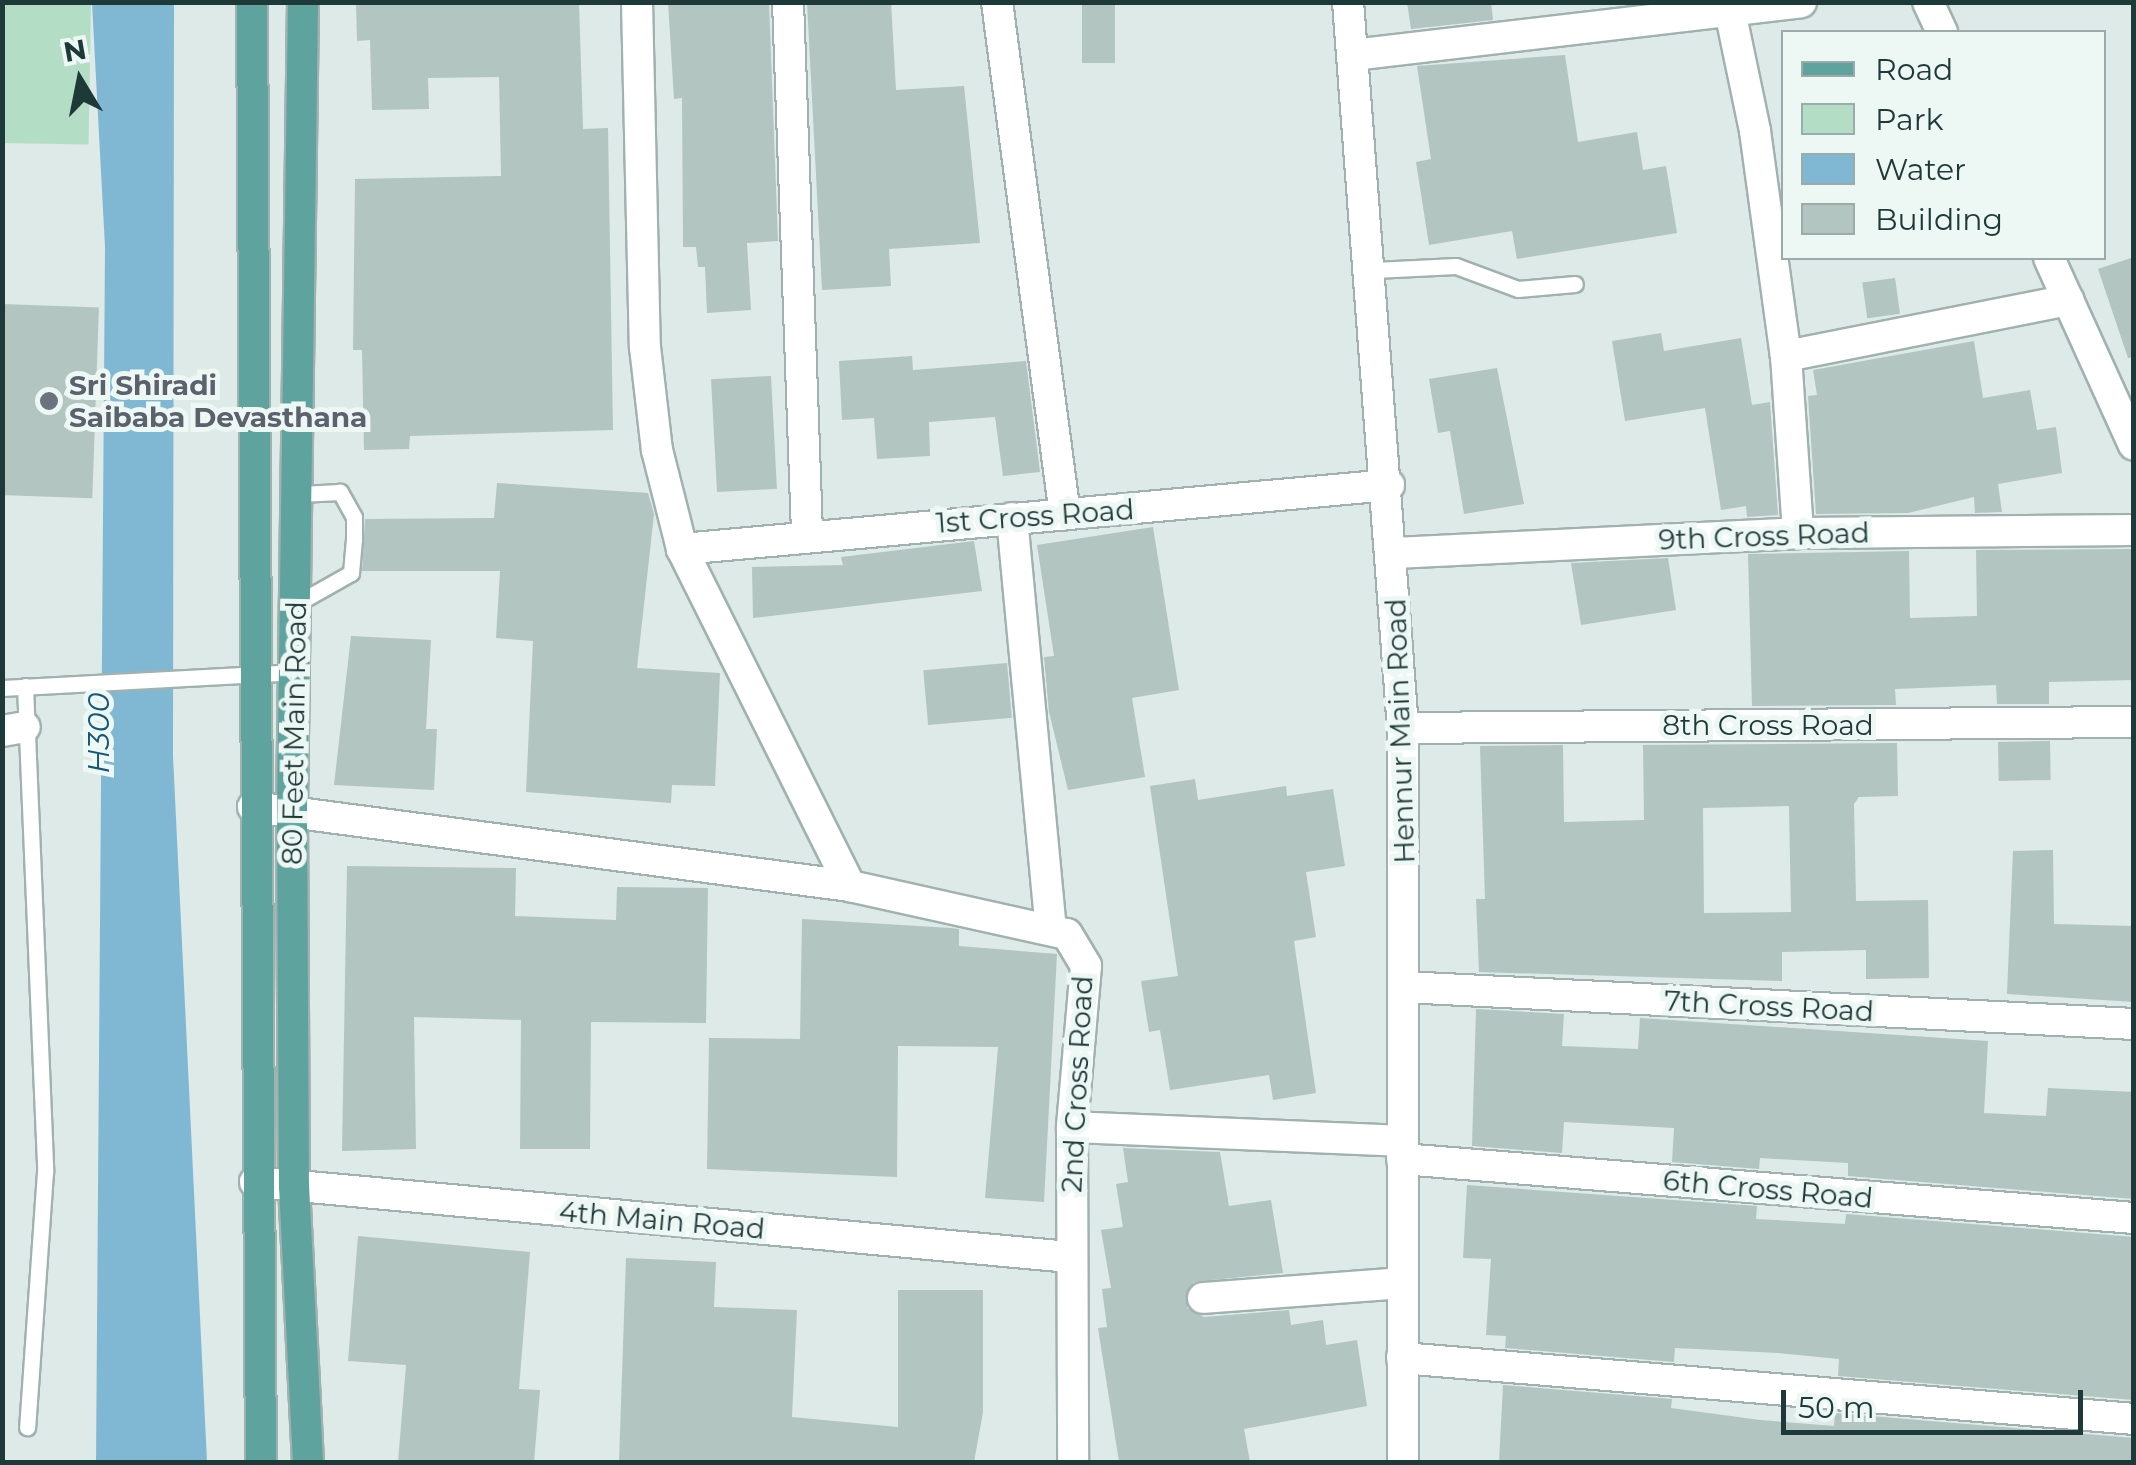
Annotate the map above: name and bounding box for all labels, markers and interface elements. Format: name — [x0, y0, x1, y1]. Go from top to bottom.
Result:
north arrow — [30, 30, 130, 130]
legend — [1781, 30, 2106, 260]
text: N — [61, 32, 89, 69]
text: Road — [1875, 51, 1953, 88]
text: Park — [1875, 101, 1944, 138]
text: Water — [1875, 151, 1966, 188]
text: Building — [1875, 201, 2003, 238]
place label: Sri Shiradi Saibaba Devasthana — [69, 368, 367, 434]
marker: Sri Shiradi Saibaba Devasthana — [38, 390, 60, 412]
street label: 1st Cross Road — [935, 492, 1135, 540]
street label: 9th Cross Road — [1658, 516, 1870, 556]
street label: Hennur Main Road — [1379, 598, 1421, 864]
street label: 80 Feet Main Road — [275, 601, 313, 865]
water label: H300 — [81, 692, 117, 774]
street label: 8th Cross Road — [1662, 708, 1874, 742]
street label: 2nd Cross Road — [1055, 975, 1099, 1193]
street label: 7th Cross Road — [1663, 984, 1875, 1028]
street label: 6th Cross Road — [1662, 1163, 1874, 1215]
street label: 4th Main Road — [558, 1194, 766, 1246]
scale bar — [1786, 1370, 2088, 1432]
text: 50 m — [1798, 1389, 1875, 1426]

